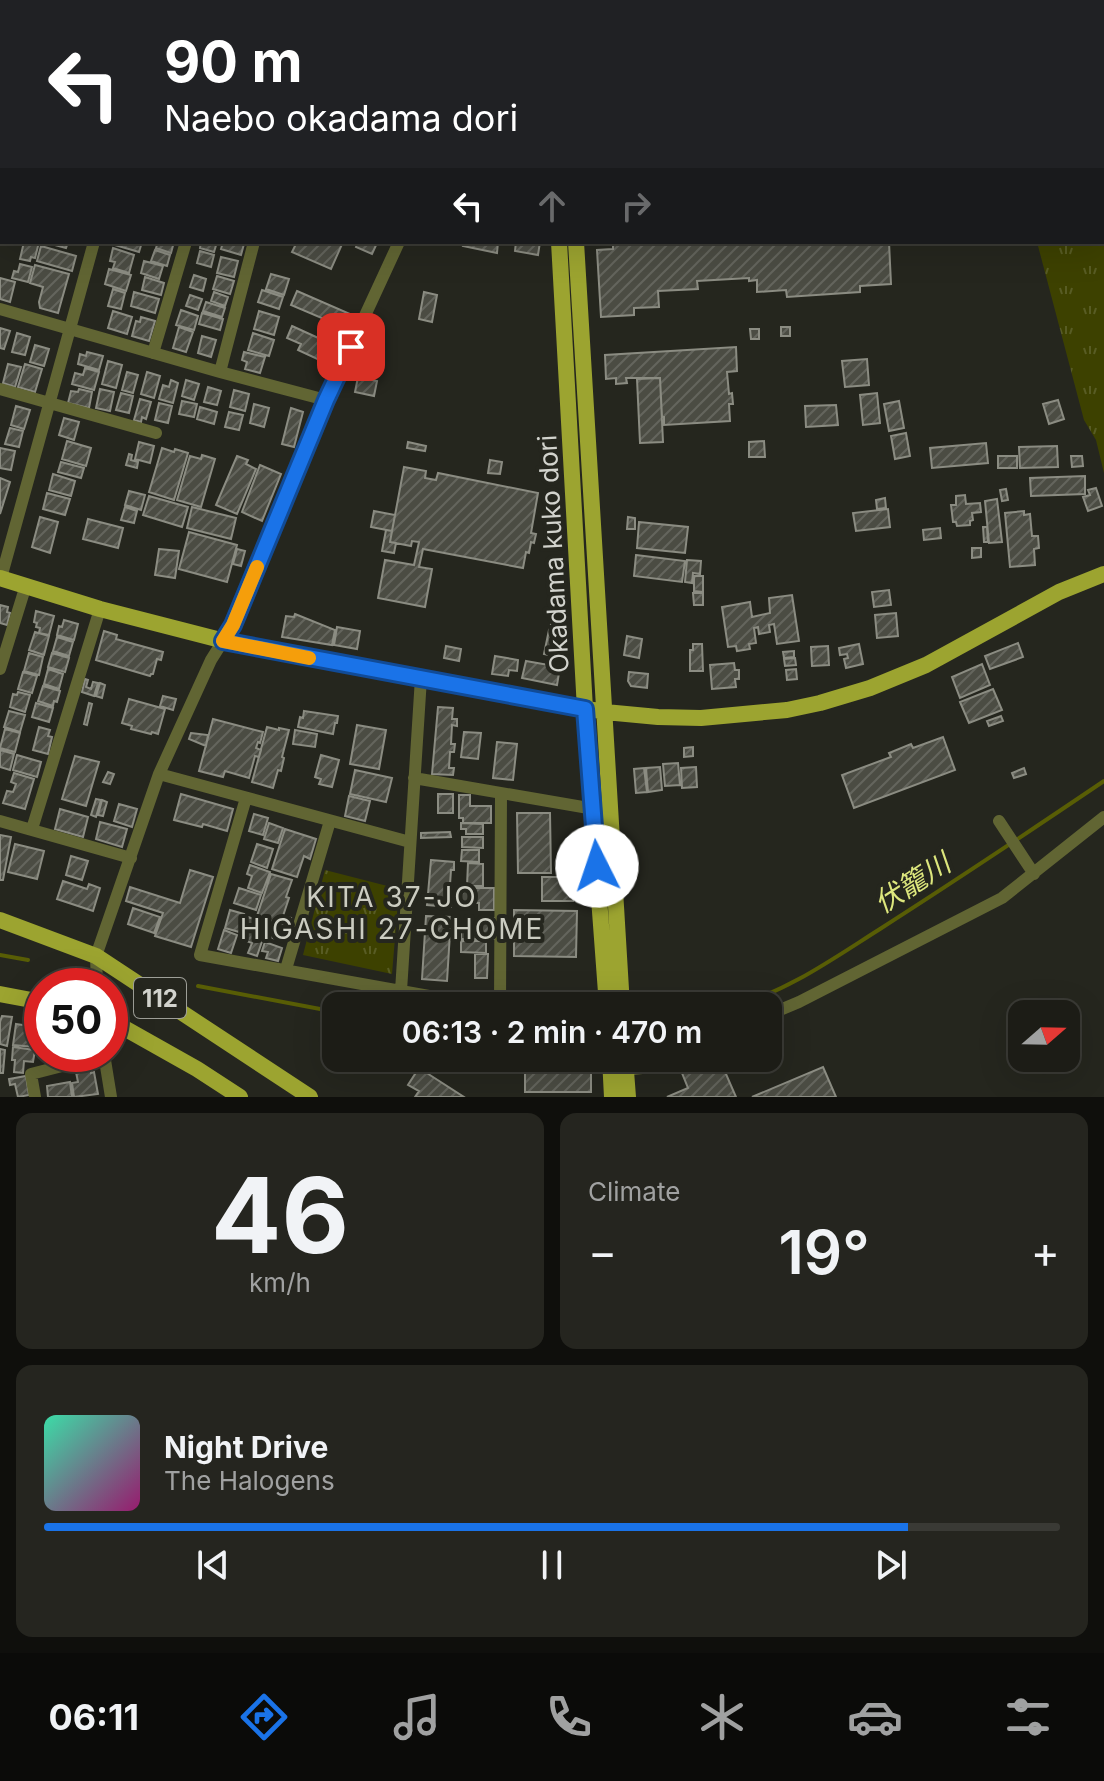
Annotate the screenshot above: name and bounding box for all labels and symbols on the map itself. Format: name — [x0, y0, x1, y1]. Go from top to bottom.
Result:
pin — [317, 313, 385, 381]
street label: Okadama kuko dori — [531, 434, 575, 674]
position arrow — [555, 824, 639, 908]
water label: 伏籠川 — [868, 844, 959, 920]
district label: KITA 37-JO HIGASHI 27-CHOME — [240, 880, 544, 946]
speed limit sign: 50 — [24, 968, 128, 1072]
road number: 112 — [134, 978, 186, 1018]
north arrow — [1008, 1000, 1080, 1072]

